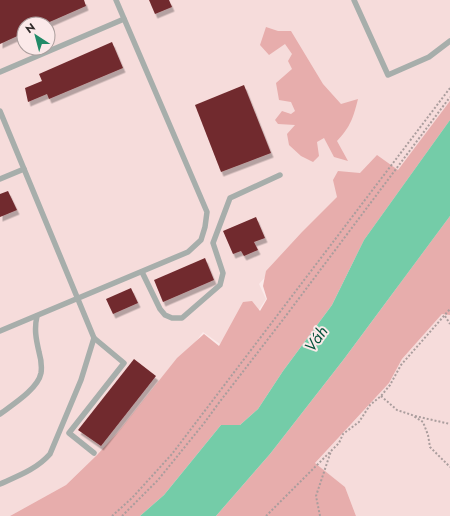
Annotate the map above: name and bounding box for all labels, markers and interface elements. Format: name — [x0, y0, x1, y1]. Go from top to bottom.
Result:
north arrow — [16, 16, 56, 56]
text: N — [22, 19, 38, 37]
water label: Váh — [299, 321, 333, 357]

